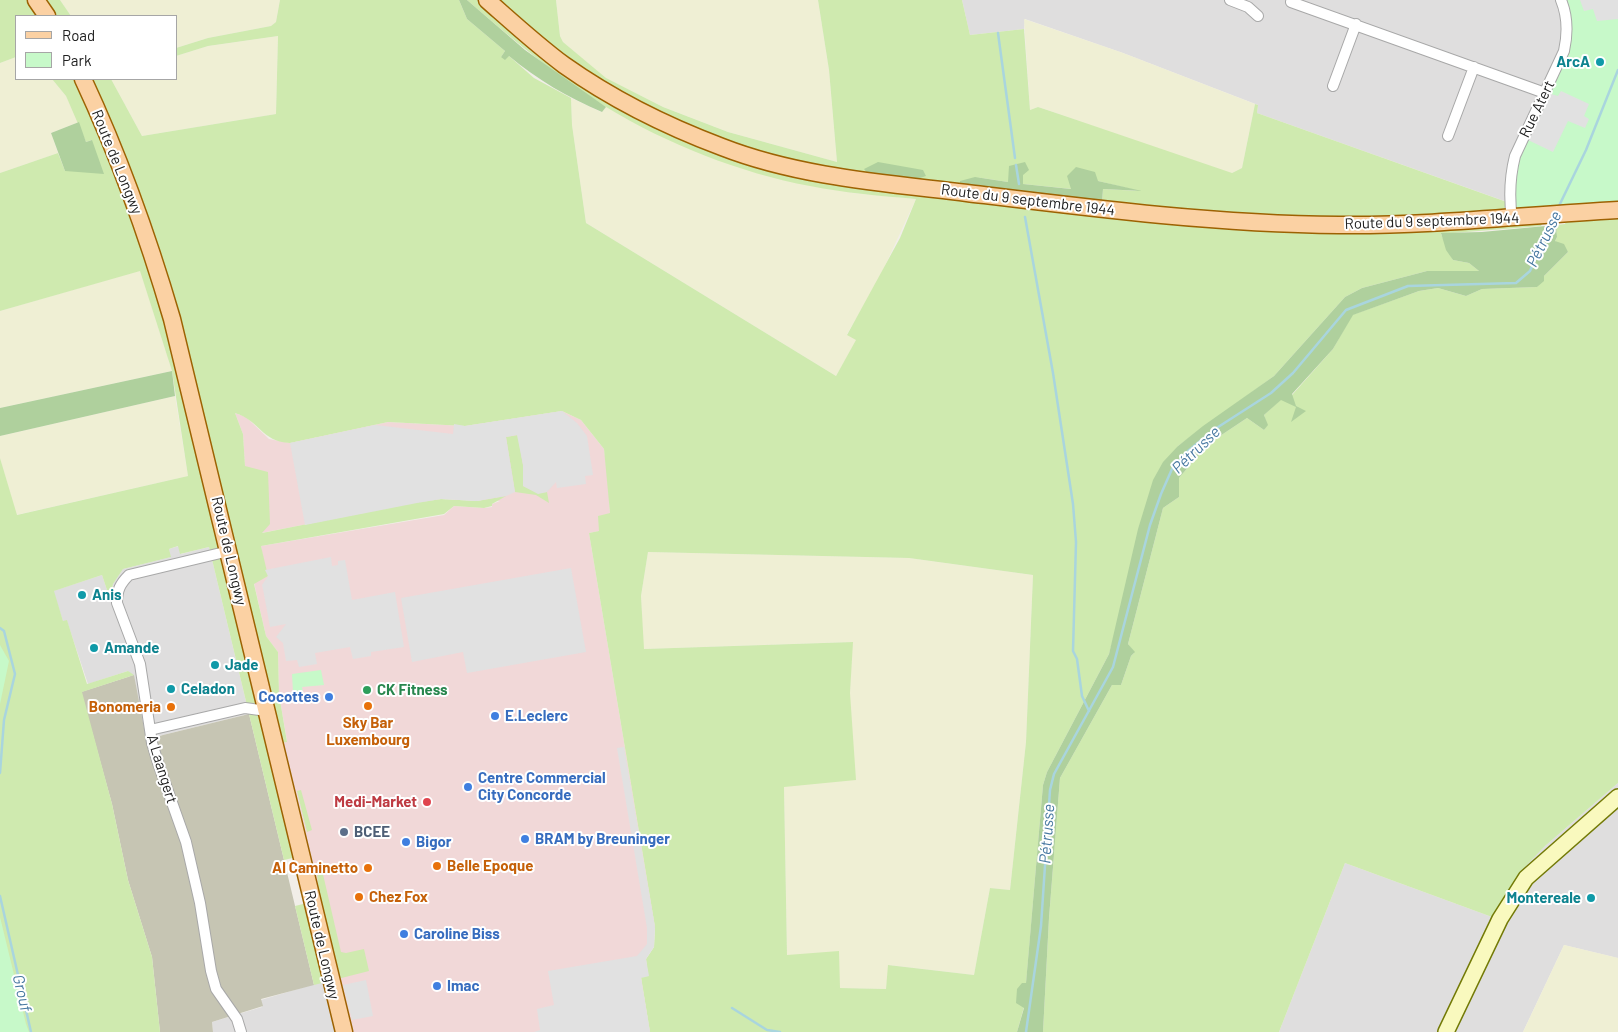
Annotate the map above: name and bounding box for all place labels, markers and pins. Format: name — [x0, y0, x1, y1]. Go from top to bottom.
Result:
place label: ArcA — [1556, 53, 1590, 71]
marker: ArcA — [1594, 56, 1606, 68]
place label: Anis — [92, 586, 122, 604]
marker: Anis — [76, 589, 88, 601]
place label: Amande — [104, 639, 159, 657]
marker: Amande — [88, 642, 100, 654]
place label: Jade — [225, 656, 258, 674]
marker: Jade — [209, 659, 221, 671]
place label: Celadon — [181, 680, 235, 698]
place label: CK Fitness — [377, 681, 448, 699]
marker: Celadon — [165, 683, 177, 695]
marker: CK Fitness — [361, 684, 373, 696]
place label: Cocottes — [259, 688, 319, 706]
marker: Cocottes — [323, 691, 335, 703]
place label: Bonomeria — [89, 698, 161, 716]
marker: Sky Bar Luxembourg — [362, 700, 374, 712]
marker: Bonomeria — [165, 701, 177, 713]
place label: E.Leclerc — [505, 707, 568, 725]
marker: E.Leclerc — [489, 710, 501, 722]
place label: Sky Bar Luxembourg — [326, 714, 410, 749]
place label: Centre Commercial City Concorde — [478, 769, 606, 804]
marker: Centre Commercial City Concorde — [462, 781, 474, 793]
place label: Medi-Market — [334, 793, 417, 811]
marker: Medi-Market — [421, 796, 433, 808]
place label: BCEE — [354, 823, 390, 841]
marker: BCEE — [338, 826, 350, 838]
place label: BRAM by Breuninger — [535, 830, 670, 848]
place label: Bigor — [416, 833, 452, 851]
marker: BRAM by Breuninger — [519, 833, 531, 845]
marker: Bigor — [400, 836, 412, 848]
place label: Belle Epoque — [447, 857, 533, 875]
place label: Al Caminetto — [272, 859, 358, 877]
marker: Belle Epoque — [431, 860, 443, 872]
marker: Al Caminetto — [362, 862, 374, 874]
place label: Chez Fox — [369, 888, 428, 906]
place label: Montereale — [1506, 889, 1581, 907]
marker: Chez Fox — [353, 891, 365, 903]
marker: Montereale — [1585, 892, 1597, 904]
place label: Caroline Biss — [414, 925, 500, 943]
marker: Caroline Biss — [398, 928, 410, 940]
place label: Imac — [447, 977, 479, 995]
marker: Imac — [431, 980, 443, 992]

